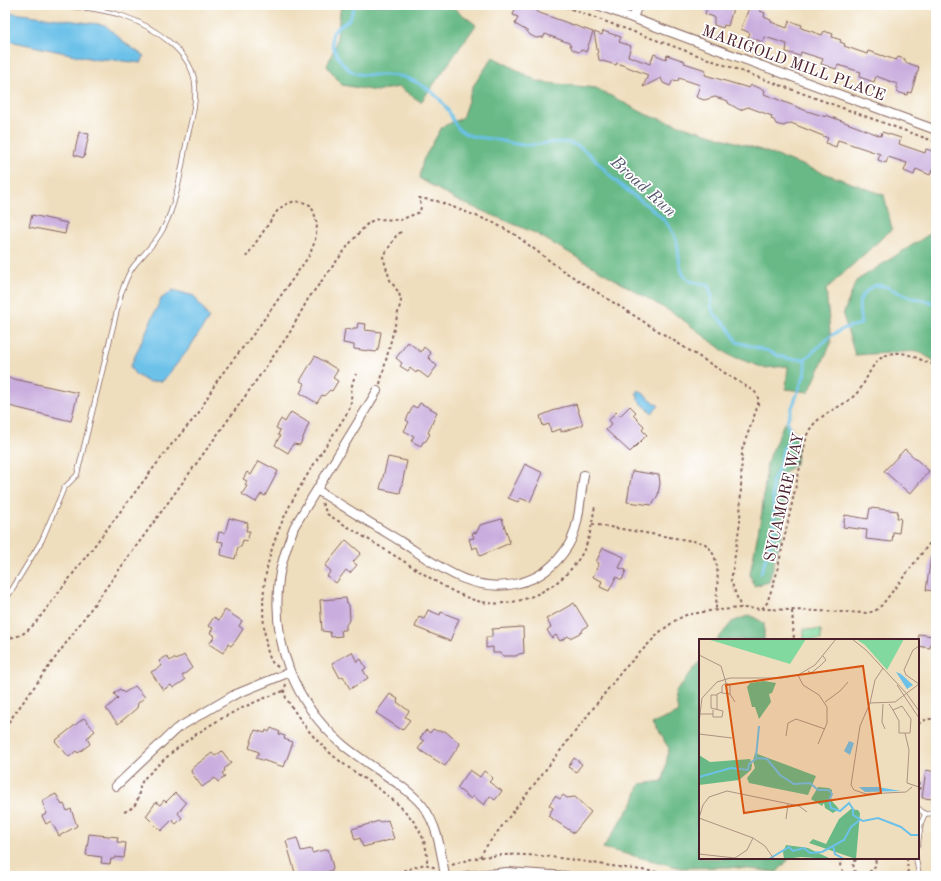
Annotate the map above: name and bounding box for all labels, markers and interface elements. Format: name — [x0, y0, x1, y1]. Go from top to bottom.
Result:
street label: MARIGOLD MILL PLACE — [699, 23, 887, 105]
water label: Broad Run — [606, 153, 679, 221]
street label: SYCAMORE WAY — [762, 431, 808, 564]
inset map — [699, 639, 919, 859]

